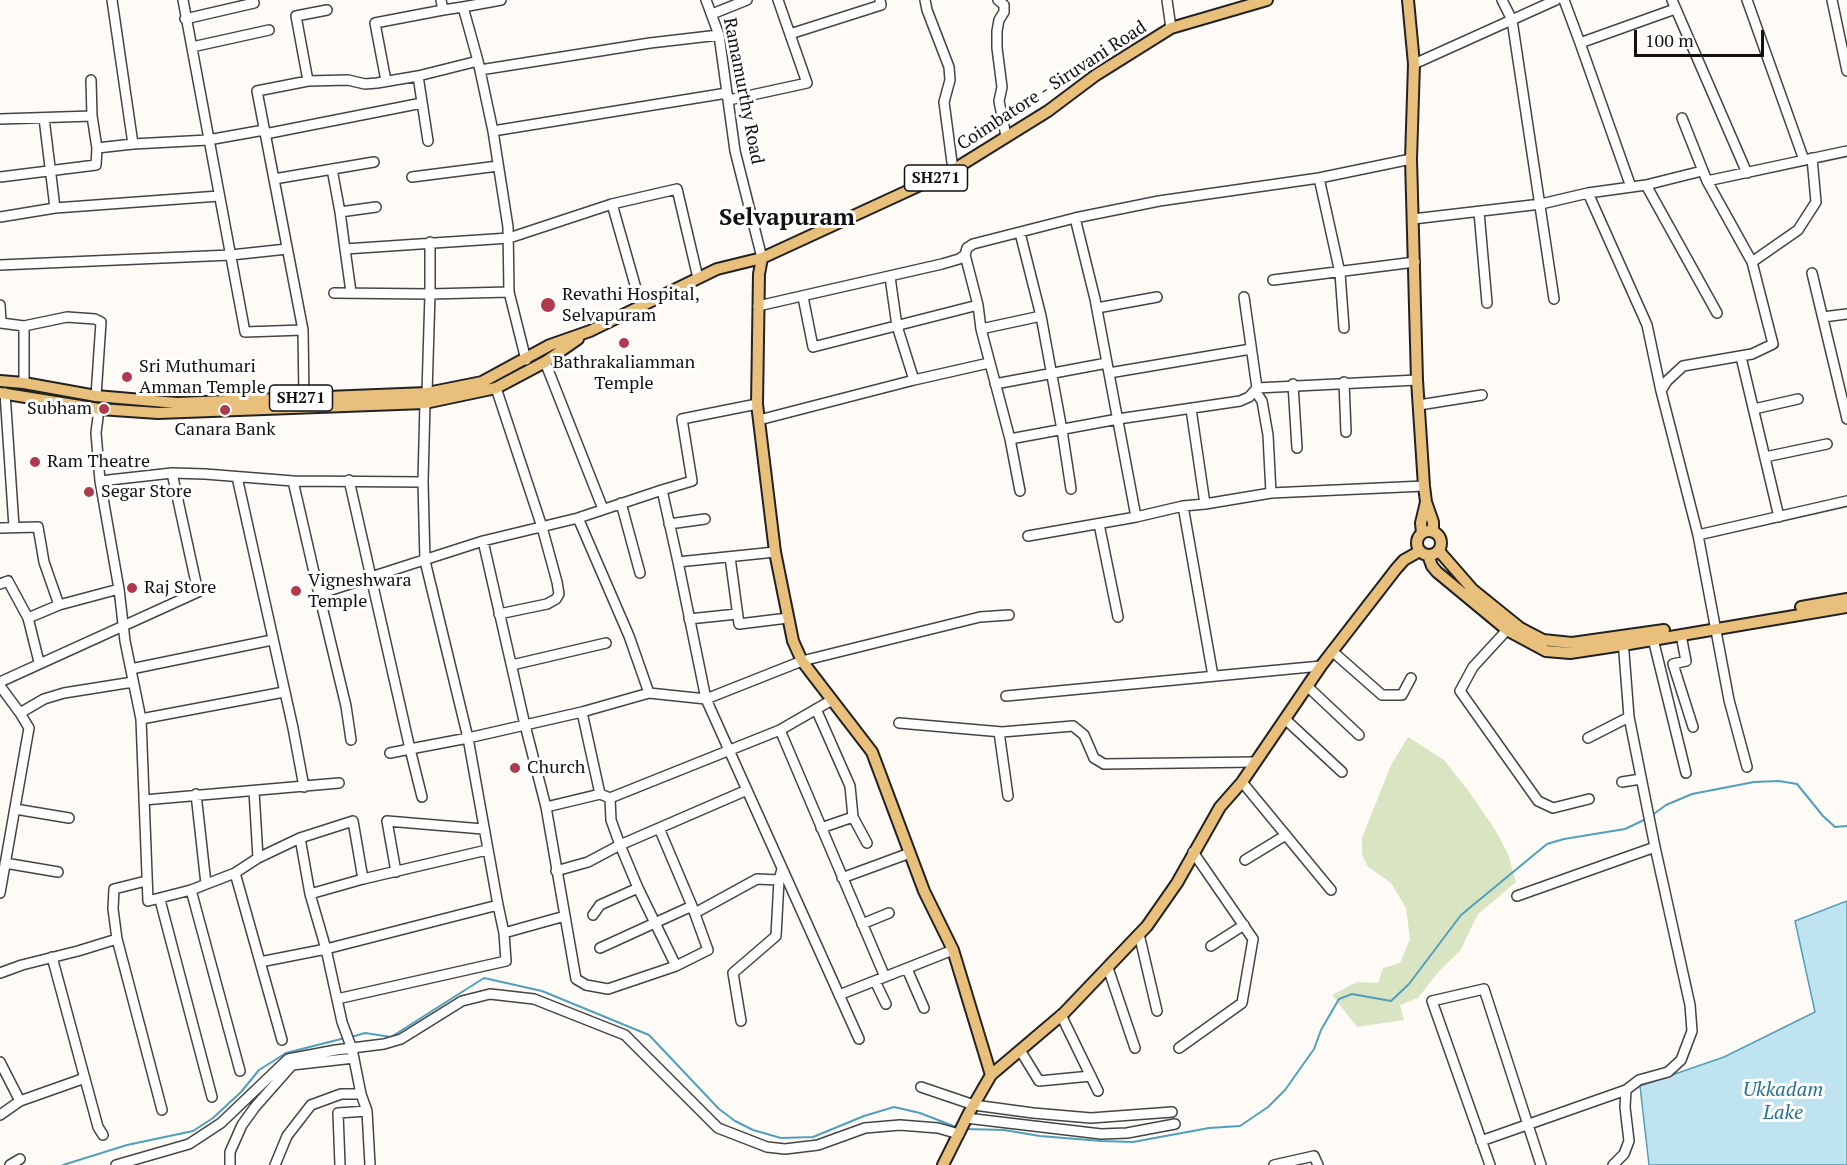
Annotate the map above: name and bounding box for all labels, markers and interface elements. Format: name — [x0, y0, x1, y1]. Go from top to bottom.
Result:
street label: Ramamurthy Road — [718, 16, 768, 166]
street label: Coimbatore - Siruvani Road — [953, 17, 1151, 155]
scale bar — [1637, 18, 1768, 56]
text: 100 m — [1645, 28, 1694, 52]
road number: SH271 — [904, 165, 968, 191]
district label: Selvapuram — [719, 204, 855, 232]
place label: Revathi Hospital, Selvapuram — [562, 284, 700, 326]
marker: Revathi Hospital, Selvapuram — [539, 296, 557, 314]
marker: Bathrakaliamman Temple — [617, 336, 631, 350]
place label: Bathrakaliamman Temple — [553, 352, 695, 394]
place label: Sri Muthumari Amman Temple — [139, 356, 266, 398]
marker: Sri Muthumari Amman Temple — [120, 370, 134, 384]
road number: SH271 — [270, 385, 332, 411]
place label: Subham — [27, 398, 92, 420]
marker: Subham — [97, 402, 111, 416]
marker: Canara Bank — [218, 403, 232, 417]
place label: Canara Bank — [175, 419, 275, 441]
place label: Ram Theatre — [47, 451, 150, 473]
marker: Ram Theatre — [28, 455, 42, 469]
place label: Segar Store — [101, 481, 192, 503]
marker: Segar Store — [82, 485, 96, 499]
place label: Vigneshwara Temple — [308, 570, 411, 612]
place label: Raj Store — [144, 577, 216, 599]
marker: Raj Store — [125, 581, 139, 595]
marker: Vigneshwara Temple — [289, 584, 303, 598]
place label: Church — [527, 757, 585, 779]
marker: Church — [508, 761, 522, 775]
water label: Ukkadam Lake — [1743, 1078, 1823, 1125]

